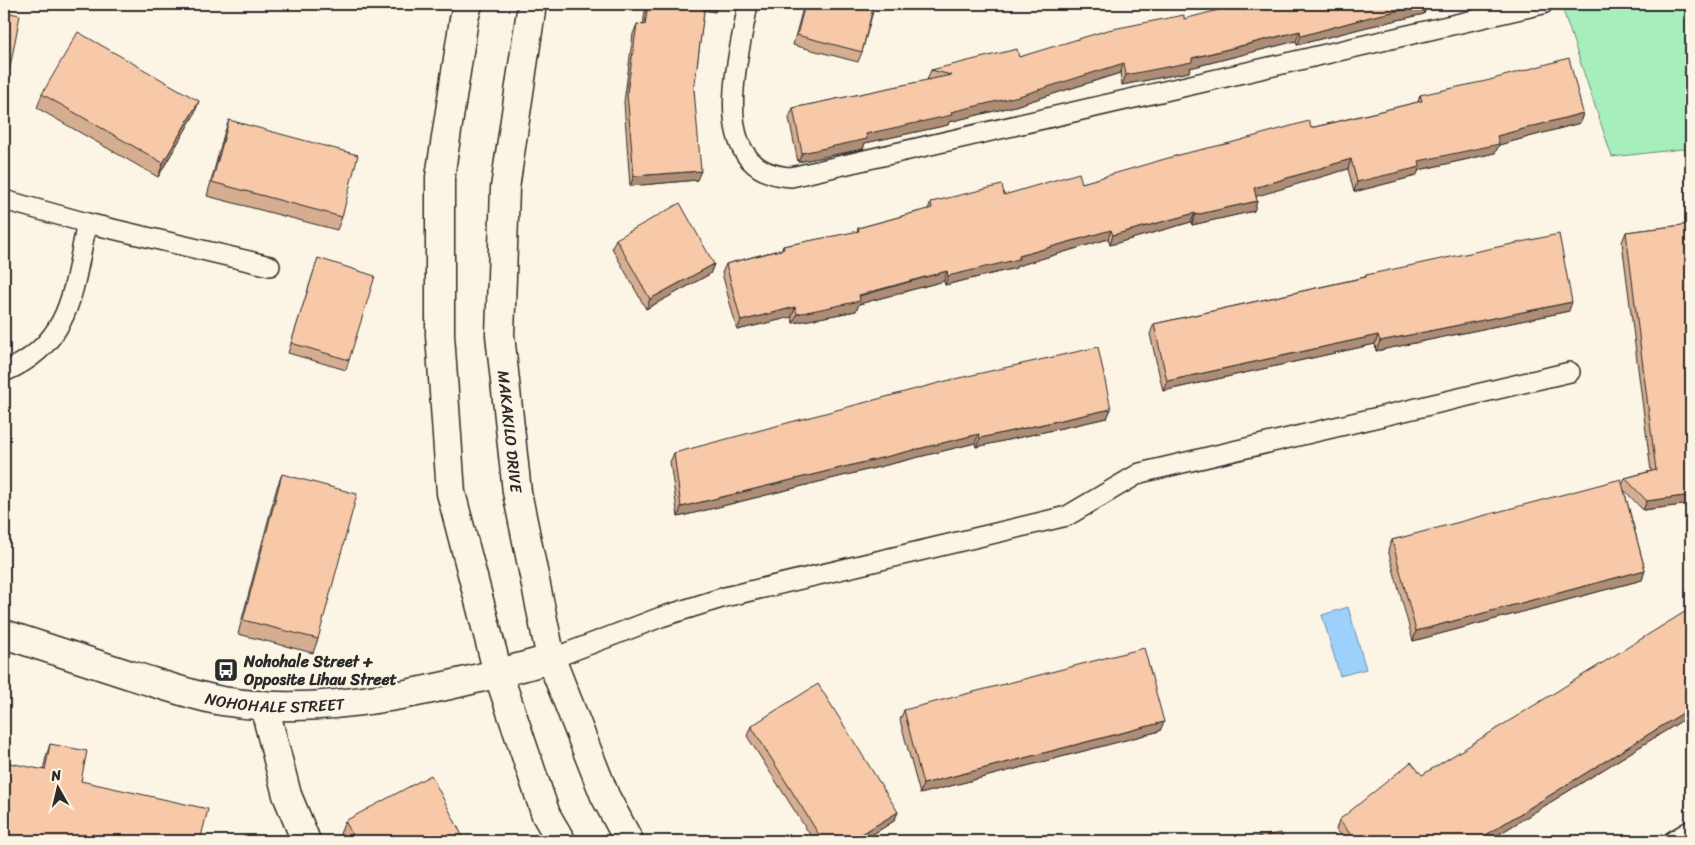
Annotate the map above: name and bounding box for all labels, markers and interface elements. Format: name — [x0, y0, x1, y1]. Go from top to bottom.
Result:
street label: MAKAKILO DRIVE — [489, 369, 531, 495]
place label: Nohohale Street + Opposite Lihau Street — [243, 647, 397, 694]
bus stop icon: Nohohale Street + Opposite Lihau Street — [213, 657, 239, 683]
street label: NOHOHALE STREET — [202, 684, 347, 721]
north arrow — [32, 762, 82, 812]
text: N — [49, 763, 63, 789]

